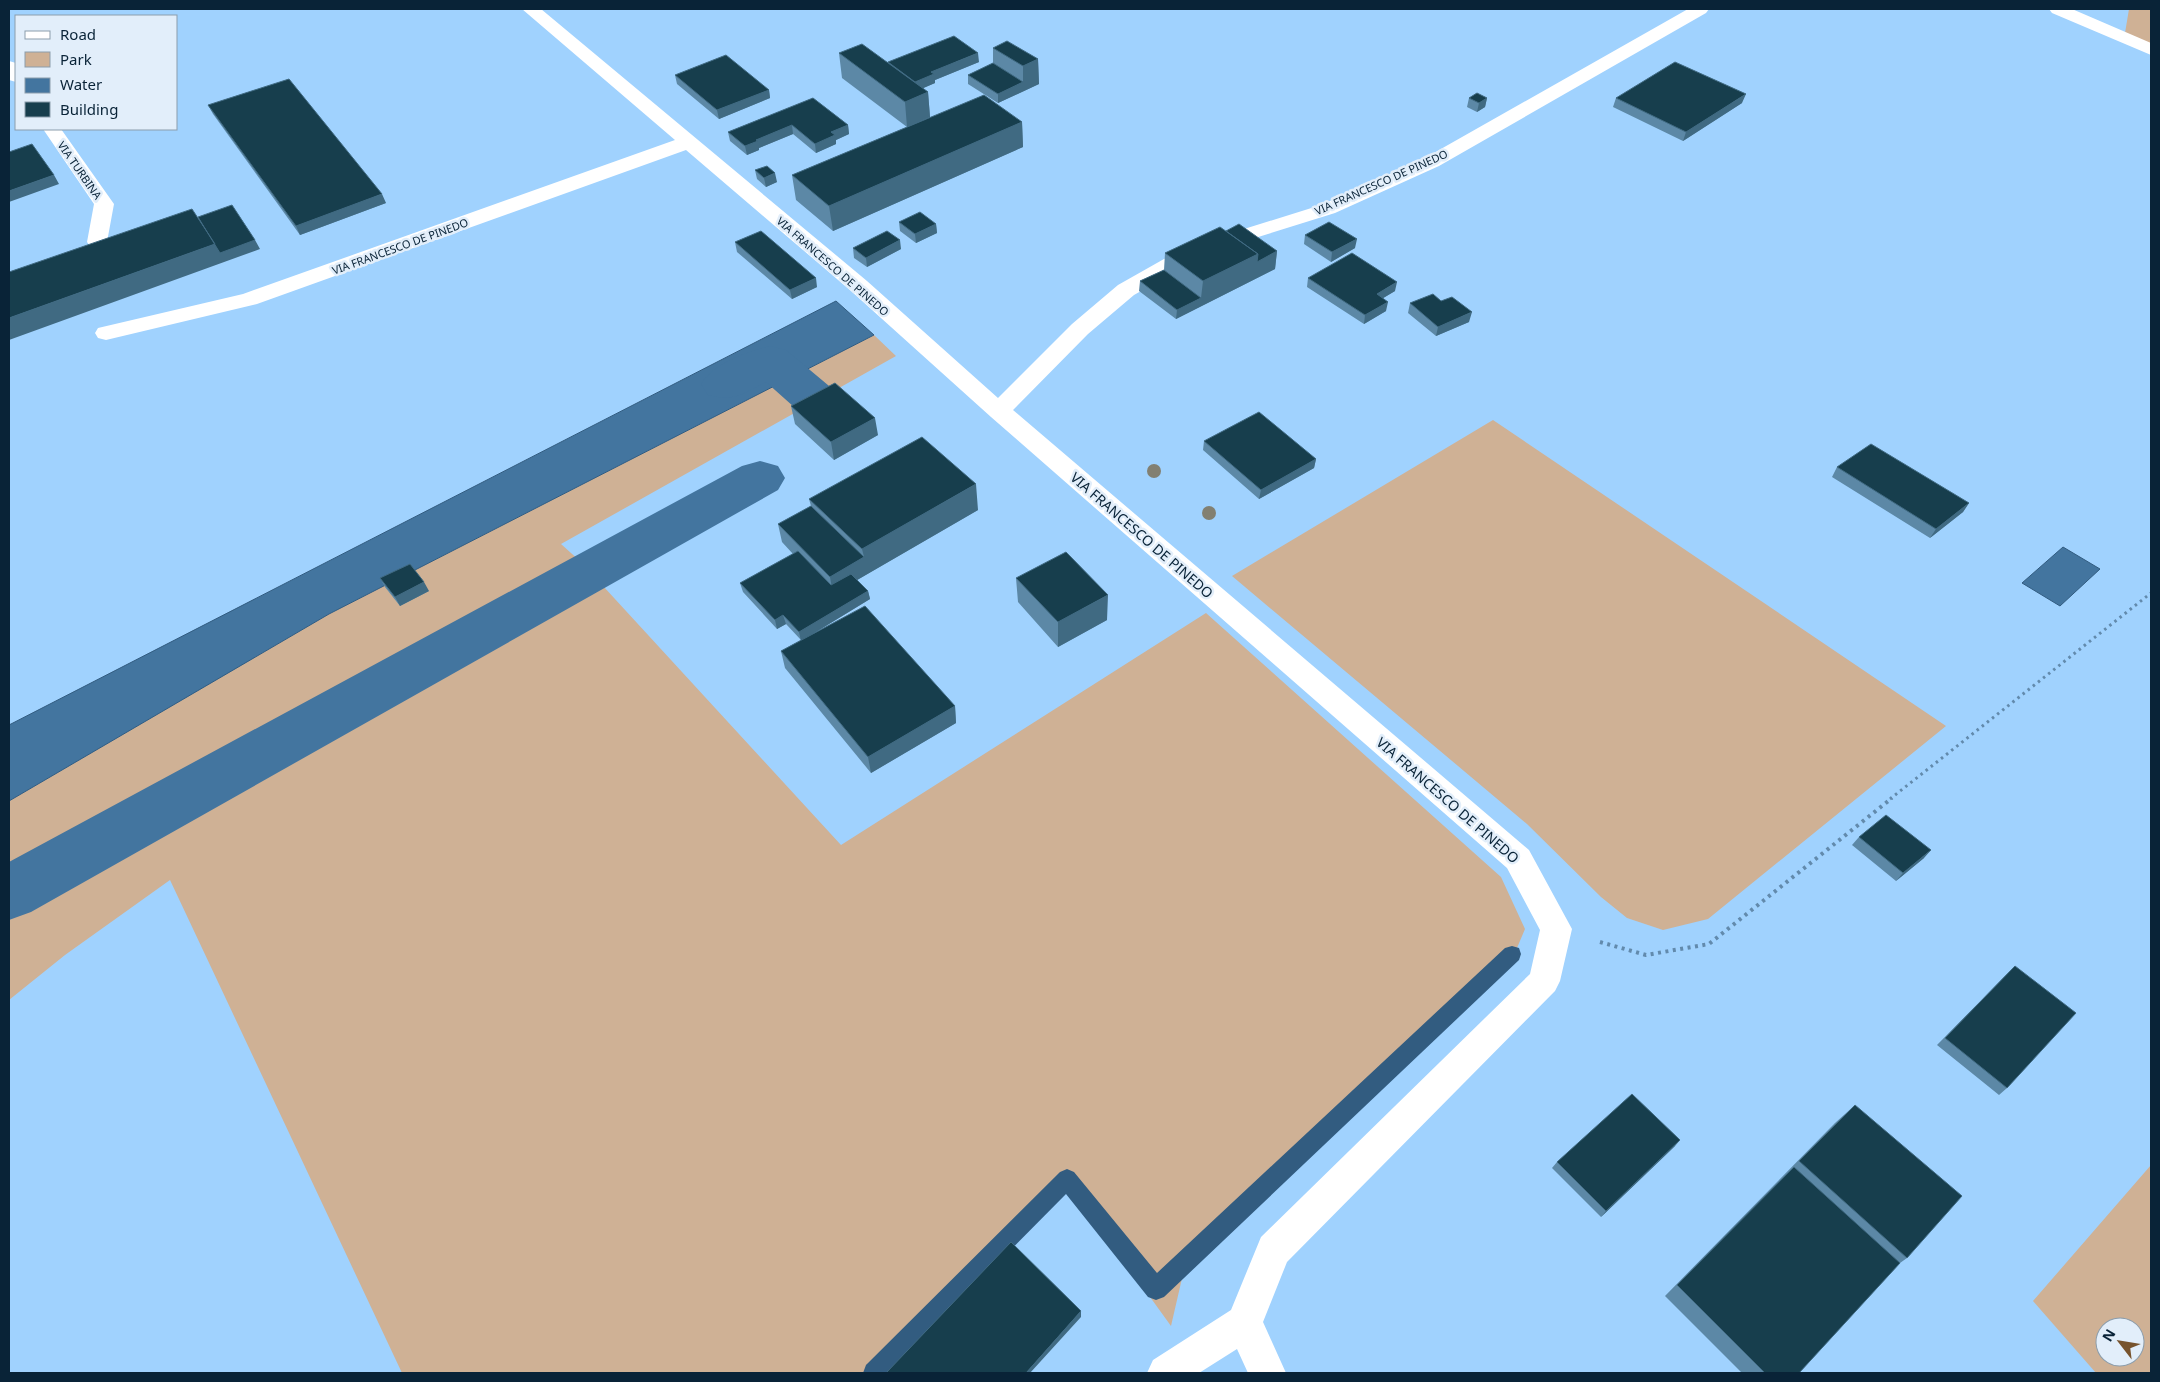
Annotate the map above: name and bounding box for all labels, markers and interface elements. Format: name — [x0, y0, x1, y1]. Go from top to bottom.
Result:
legend — [15, 15, 178, 130]
text: Road — [60, 24, 96, 44]
text: Park — [60, 49, 92, 69]
text: Water — [60, 74, 102, 94]
text: Building — [60, 99, 118, 119]
street label: VIA TURBINA — [54, 138, 106, 203]
street label: VIA FRANCESCO DE PINEDO — [1312, 146, 1450, 218]
street label: VIA FRANCESCO DE PINEDO — [774, 213, 892, 319]
street label: VIA FRANCESCO DE PINEDO — [330, 214, 470, 278]
street label: VIA FRANCESCO DE PINEDO — [1067, 468, 1217, 602]
street label: VIA FRANCESCO DE PINEDO — [1373, 733, 1523, 867]
north arrow — [2095, 1317, 2145, 1367]
text: N — [2097, 1325, 2120, 1345]

